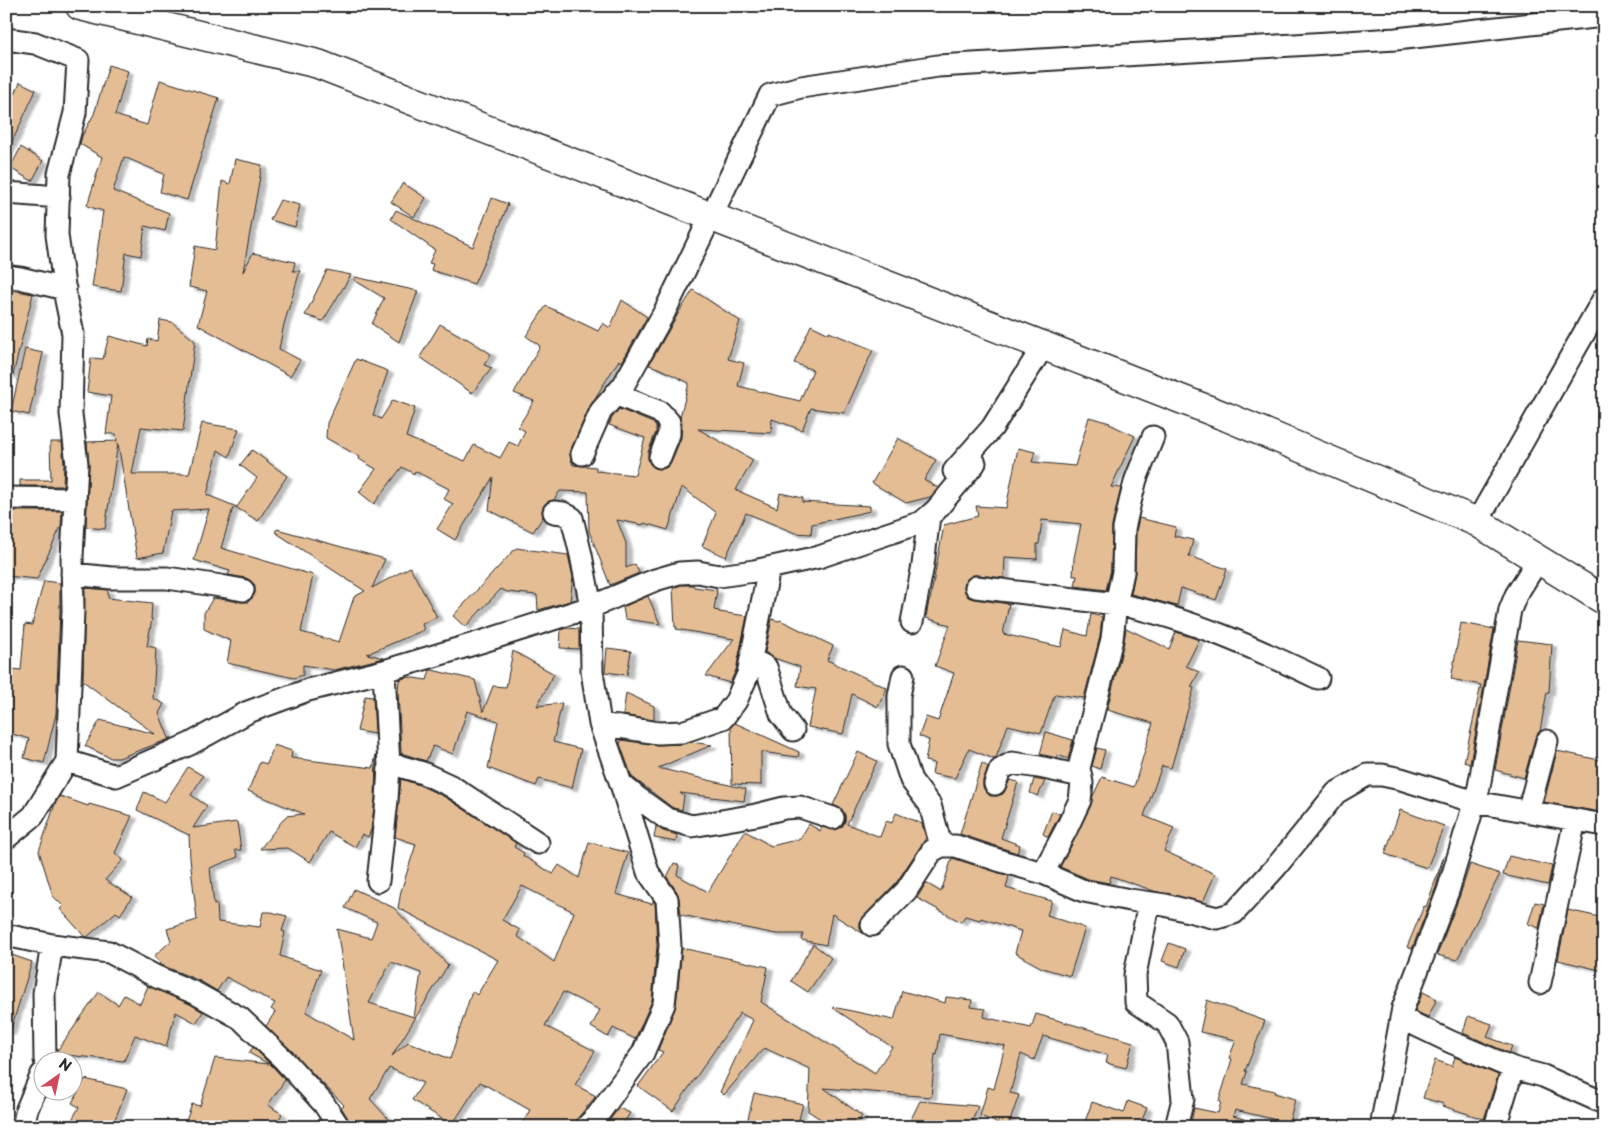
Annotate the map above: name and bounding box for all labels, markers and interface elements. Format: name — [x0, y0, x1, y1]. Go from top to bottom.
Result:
north arrow — [32, 1050, 82, 1100]
text: N — [55, 1053, 76, 1077]

